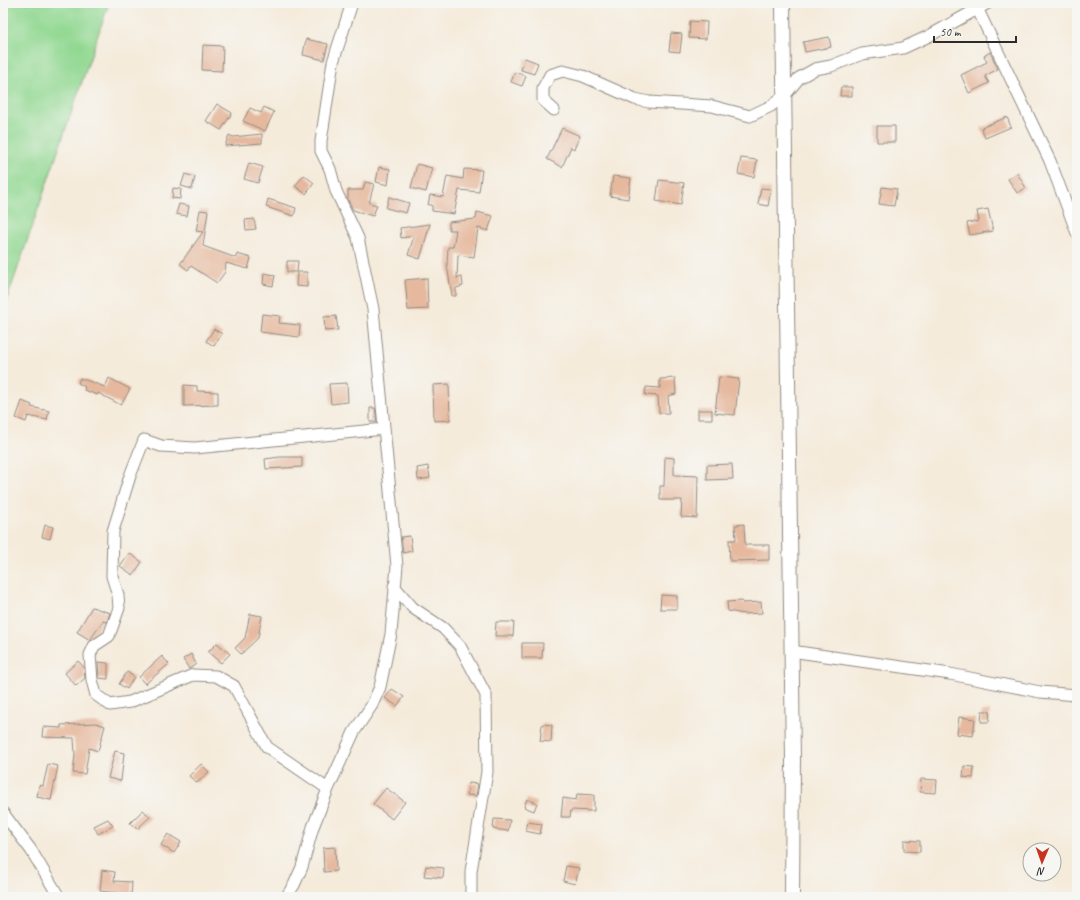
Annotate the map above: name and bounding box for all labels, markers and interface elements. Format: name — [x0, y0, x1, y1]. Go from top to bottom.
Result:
scale bar — [934, 18, 1016, 44]
text: 50 m — [940, 24, 962, 40]
north arrow — [1022, 842, 1062, 882]
text: N — [1036, 865, 1045, 879]

